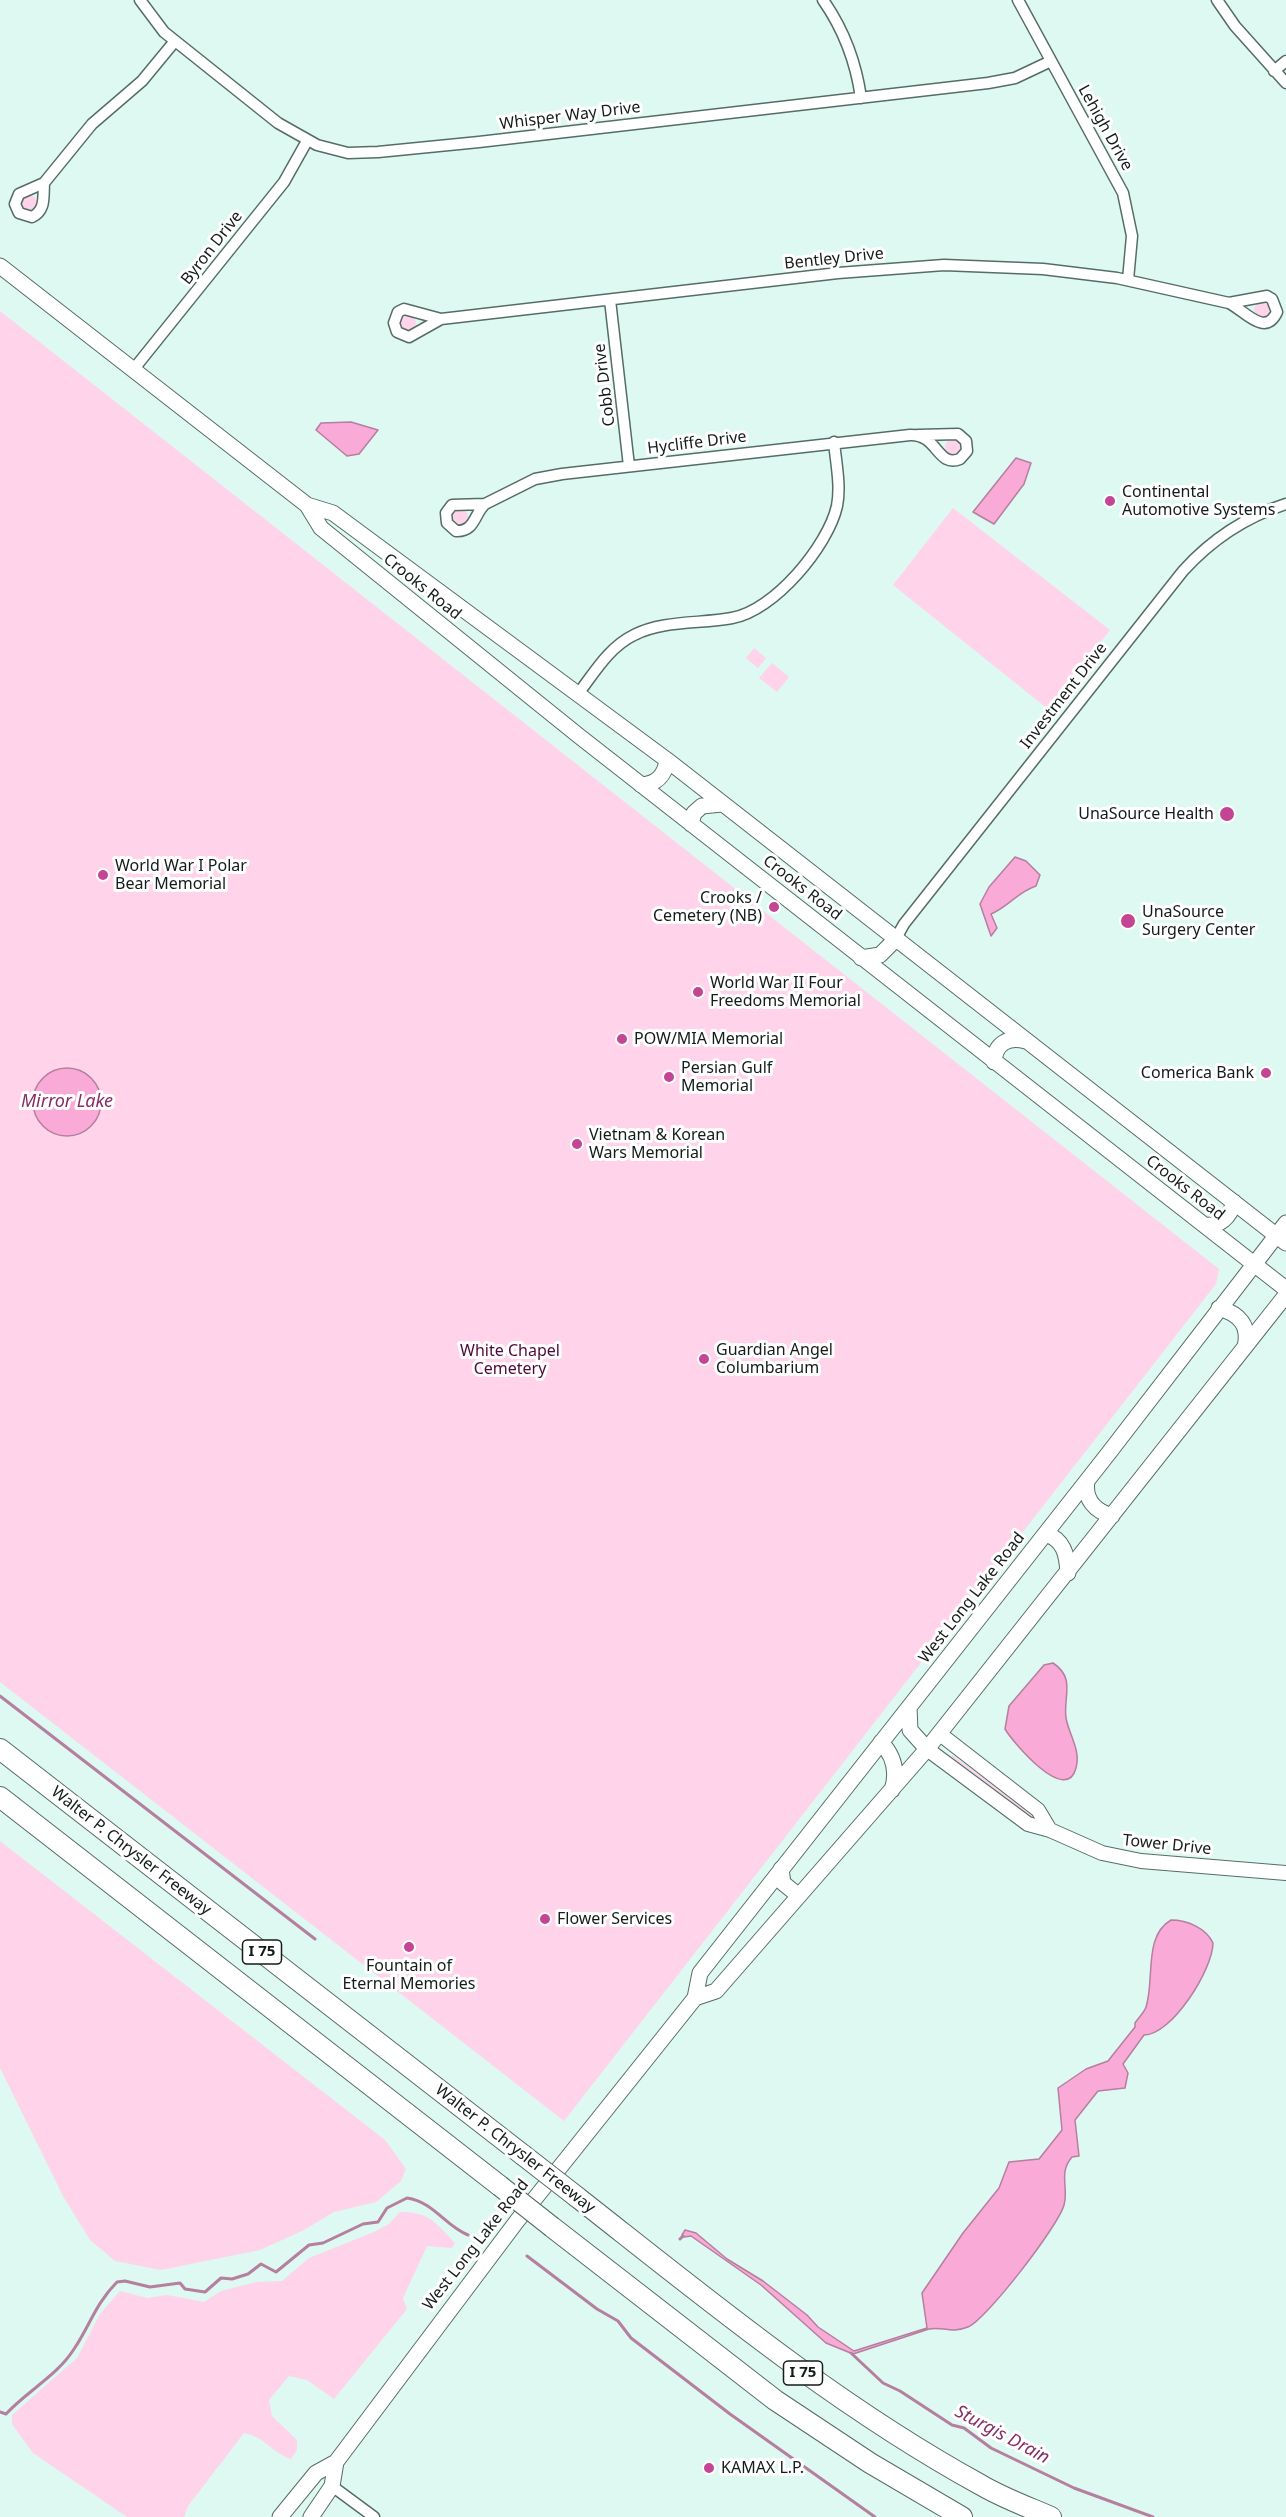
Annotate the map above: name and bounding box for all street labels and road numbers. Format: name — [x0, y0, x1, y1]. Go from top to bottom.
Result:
street label: Lehigh Drive — [1074, 82, 1136, 174]
street label: Whisper Way Drive — [499, 98, 641, 134]
street label: Byron Drive — [177, 207, 247, 289]
street label: Bentley Drive — [783, 244, 885, 274]
street label: Cobb Drive — [590, 343, 620, 427]
street label: Hycliffe Drive — [646, 427, 748, 459]
street label: Crooks Road — [379, 550, 465, 624]
street label: Investment Drive — [1017, 639, 1111, 753]
street label: Crooks Road — [759, 851, 845, 925]
street label: Crooks Road — [1142, 1151, 1228, 1225]
street label: West Long Lake Road — [915, 1529, 1029, 1667]
street label: Walter P. Chrysler Freeway — [47, 1783, 215, 1919]
street label: Tower Drive — [1122, 1831, 1212, 1859]
road number: I 75 — [242, 1940, 282, 1964]
street label: Walter P. Chrysler Freeway — [431, 2081, 599, 2217]
street label: West Long Lake Road — [419, 2176, 533, 2314]
road number: I 75 — [784, 2361, 822, 2385]

